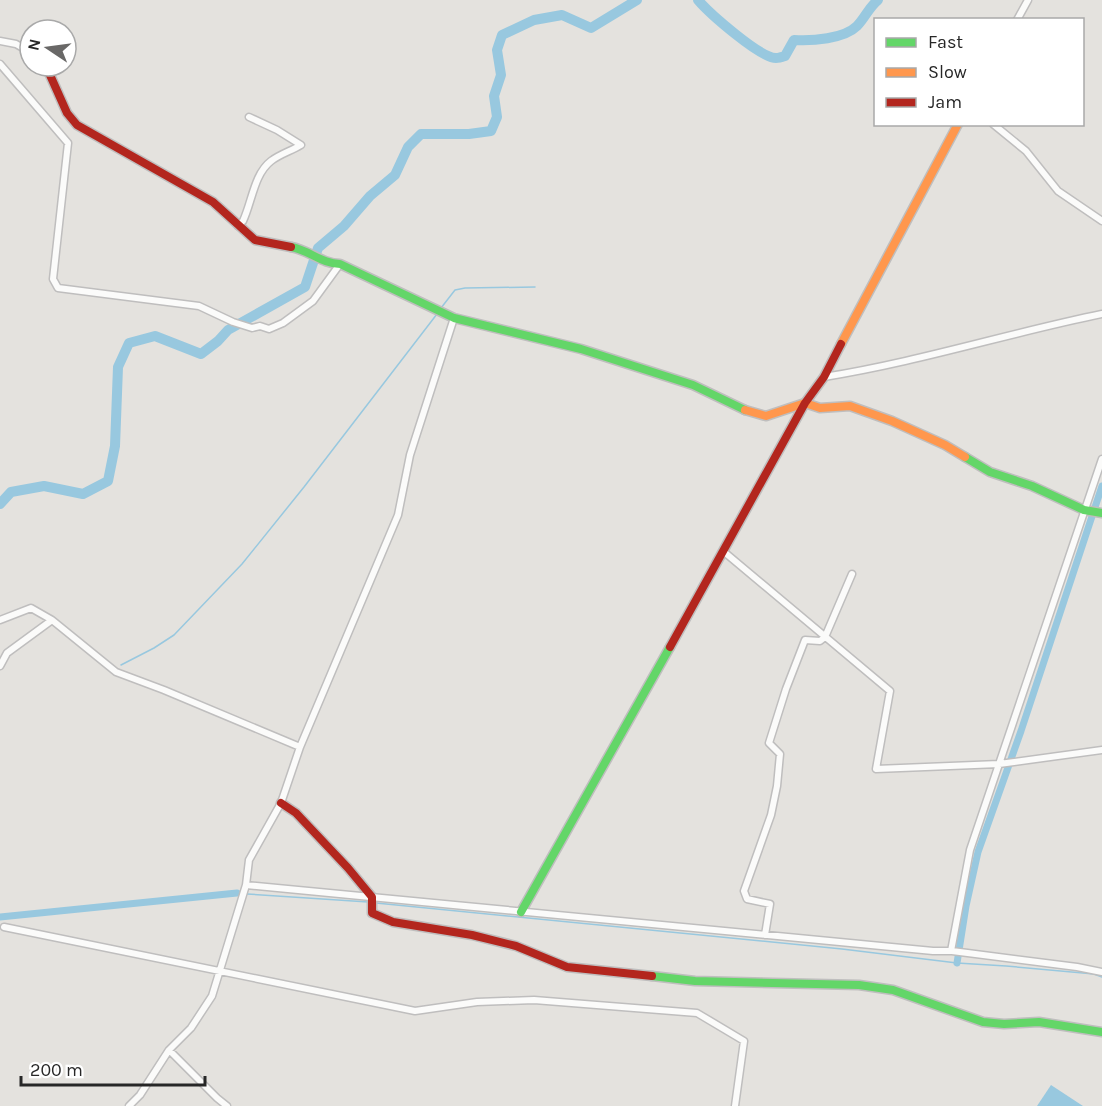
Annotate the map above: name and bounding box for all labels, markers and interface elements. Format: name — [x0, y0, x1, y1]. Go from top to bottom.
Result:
north arrow — [18, 18, 78, 78]
legend — [874, 18, 1084, 126]
text: Fast — [928, 31, 963, 53]
text: N — [23, 37, 44, 52]
text: Slow — [928, 61, 967, 83]
text: Jam — [928, 91, 962, 113]
scale bar — [21, 1049, 206, 1087]
text: 200 m — [30, 1059, 83, 1081]

